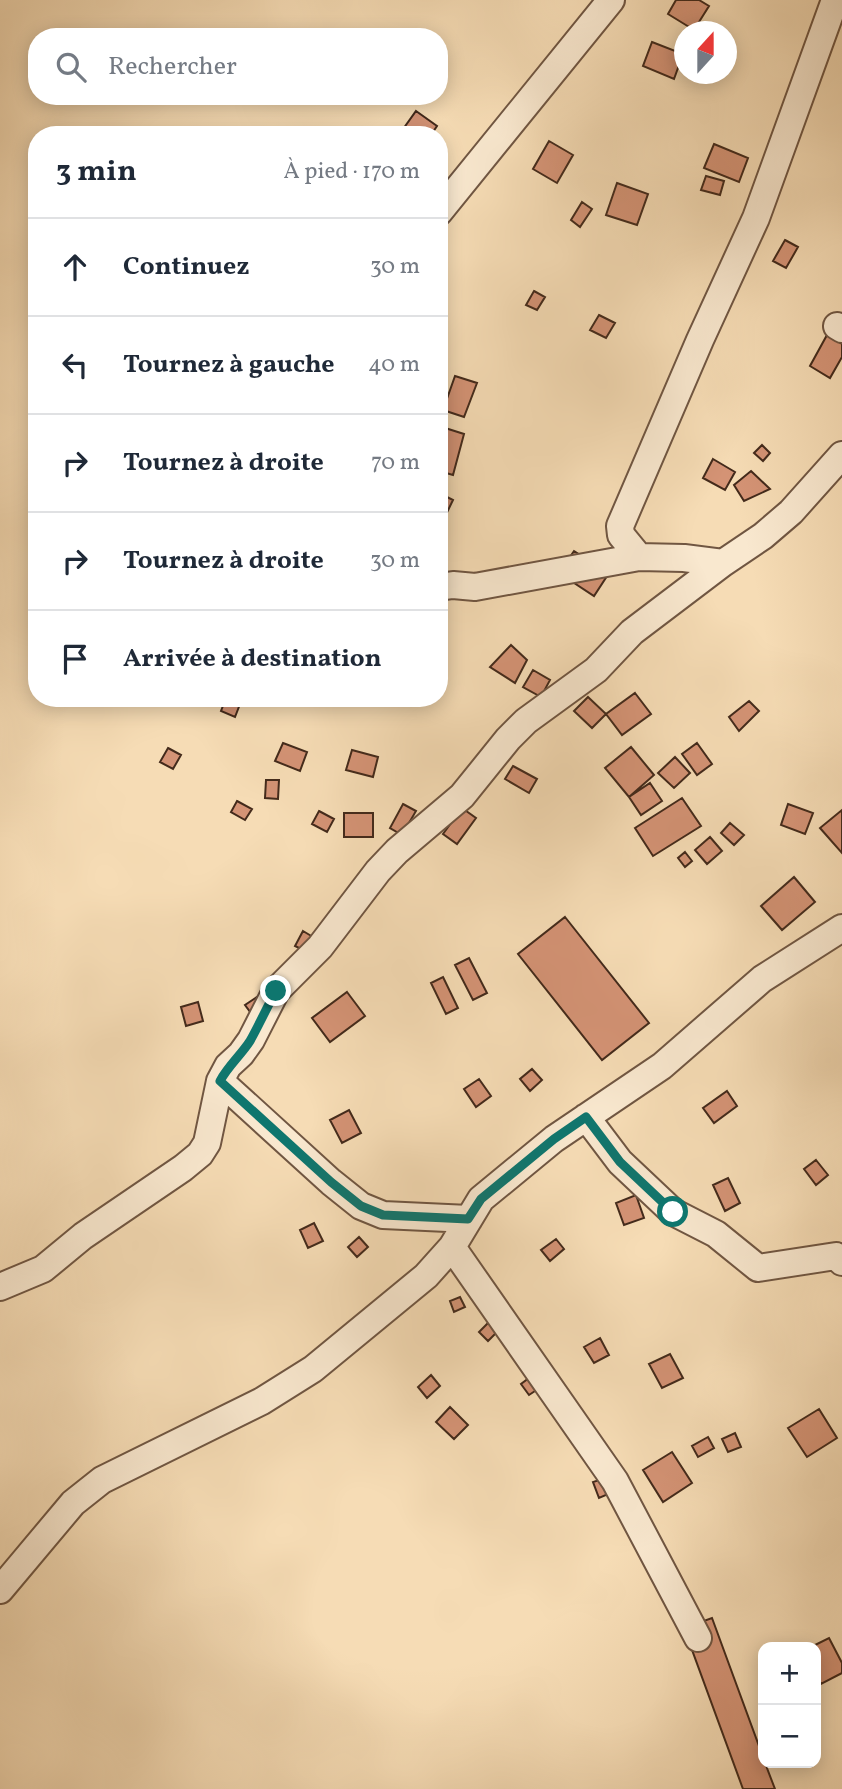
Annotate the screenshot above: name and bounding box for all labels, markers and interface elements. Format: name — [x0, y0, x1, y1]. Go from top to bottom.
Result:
north arrow — [674, 21, 737, 84]
search box — [28, 28, 448, 105]
icon: search — [52, 48, 90, 86]
text: Rechercher — [108, 49, 237, 85]
text: 3 min — [56, 151, 137, 193]
text: À pied · 170 m — [284, 156, 420, 188]
icon: ahead — [56, 248, 94, 286]
text: Continuez — [123, 249, 249, 285]
text: 30 m — [370, 251, 420, 283]
icon: left — [56, 346, 94, 384]
text: Tournez à gauche — [123, 347, 335, 383]
text: 40 m — [368, 349, 420, 381]
icon: right — [56, 444, 94, 482]
text: Tournez à droite — [123, 445, 324, 481]
text: 70 m — [371, 447, 420, 479]
icon: right — [56, 542, 94, 580]
text: Tournez à droite — [123, 543, 324, 579]
text: 30 m — [370, 545, 420, 577]
icon: arrive — [56, 640, 94, 678]
text: Arrivée à destination — [123, 641, 382, 677]
route end — [260, 975, 291, 1006]
route start — [657, 1196, 688, 1227]
map controls — [758, 1642, 821, 1768]
button: + — [758, 1642, 821, 1705]
button: − — [758, 1705, 821, 1768]

